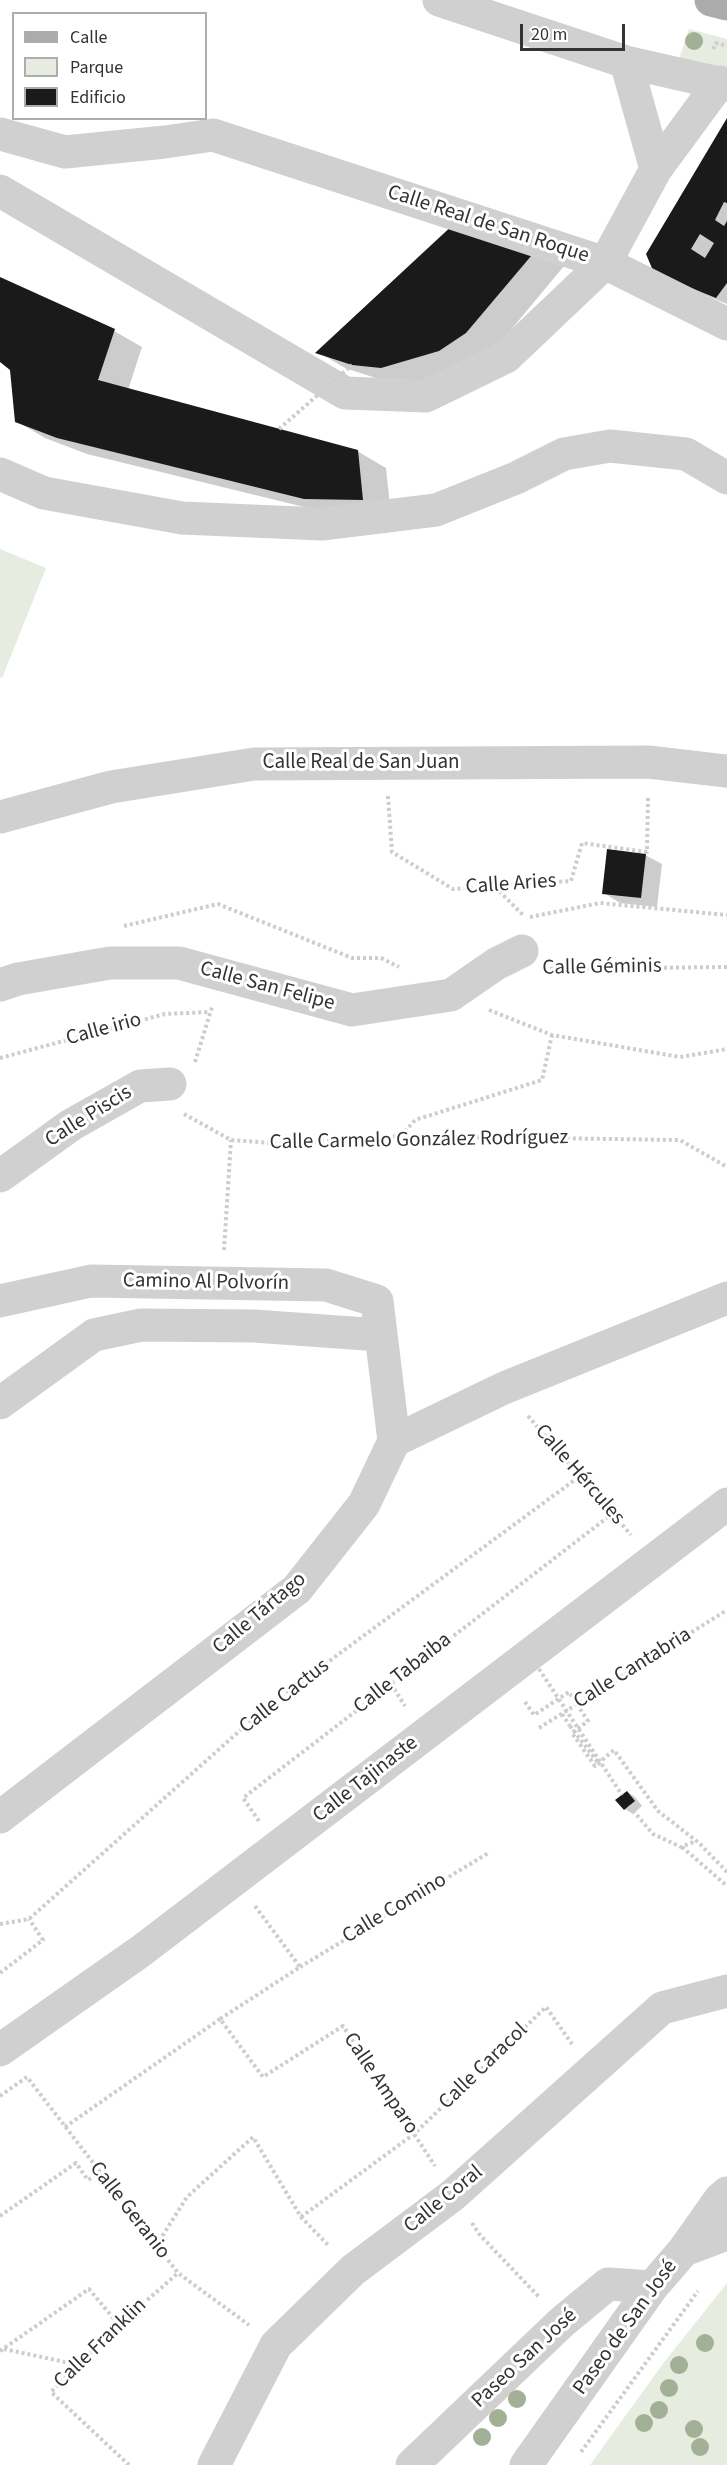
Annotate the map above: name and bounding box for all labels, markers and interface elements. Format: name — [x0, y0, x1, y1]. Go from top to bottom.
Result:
legend — [12, 12, 207, 120]
scale bar — [523, 12, 628, 50]
text: 20 m — [531, 22, 567, 47]
text: Calle — [70, 25, 107, 50]
text: Parque — [70, 55, 123, 80]
text: Edificio — [70, 85, 126, 110]
street label: Calle Real de San Roque — [384, 181, 592, 269]
street label: Calle Real de San Juan — [262, 750, 460, 776]
street label: Calle Aries — [465, 869, 557, 901]
street label: Calle Géminis — [542, 954, 662, 982]
street label: Calle San Felipe — [197, 957, 337, 1017]
street label: Calle irio — [64, 1008, 144, 1052]
street label: Calle Piscis — [41, 1081, 137, 1153]
street label: Calle Carmelo González Rodríguez — [269, 1126, 569, 1156]
street label: Camino Al Polvorín — [123, 1269, 289, 1297]
street label: Calle Hércules — [529, 1420, 629, 1530]
street label: Calle Tártago — [208, 1568, 312, 1660]
street label: Calle Cantabria — [570, 1623, 696, 1715]
street label: Calle Tabaiba — [349, 1628, 457, 1720]
street label: Calle Cactus — [235, 1654, 335, 1740]
street label: Calle Tajinaste — [309, 1731, 423, 1829]
street label: Calle Comino — [338, 1868, 452, 1950]
street label: Calle Caracol — [434, 2018, 534, 2116]
street label: Calle Amparo — [337, 2028, 423, 2140]
street label: Calle Geranio — [83, 2157, 175, 2265]
street label: Calle Coral — [400, 2161, 488, 2239]
street label: Paseo de San José — [569, 2256, 683, 2400]
street label: Calle Franklin — [49, 2294, 153, 2394]
street label: Paseo San José — [467, 2304, 583, 2414]

